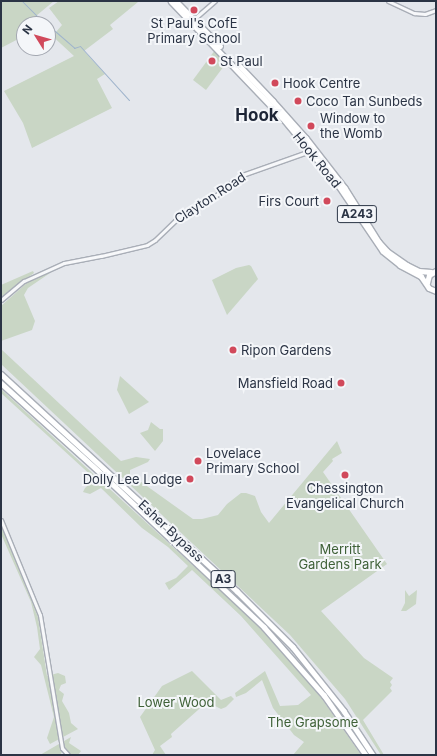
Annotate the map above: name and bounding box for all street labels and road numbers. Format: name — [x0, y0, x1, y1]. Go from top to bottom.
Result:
street label: Hook Road — [290, 129, 344, 191]
street label: Clayton Road — [171, 169, 249, 227]
road number: A243 — [336, 204, 378, 224]
street label: Esher Bypass — [135, 497, 207, 565]
road number: A3 — [210, 569, 236, 589]

